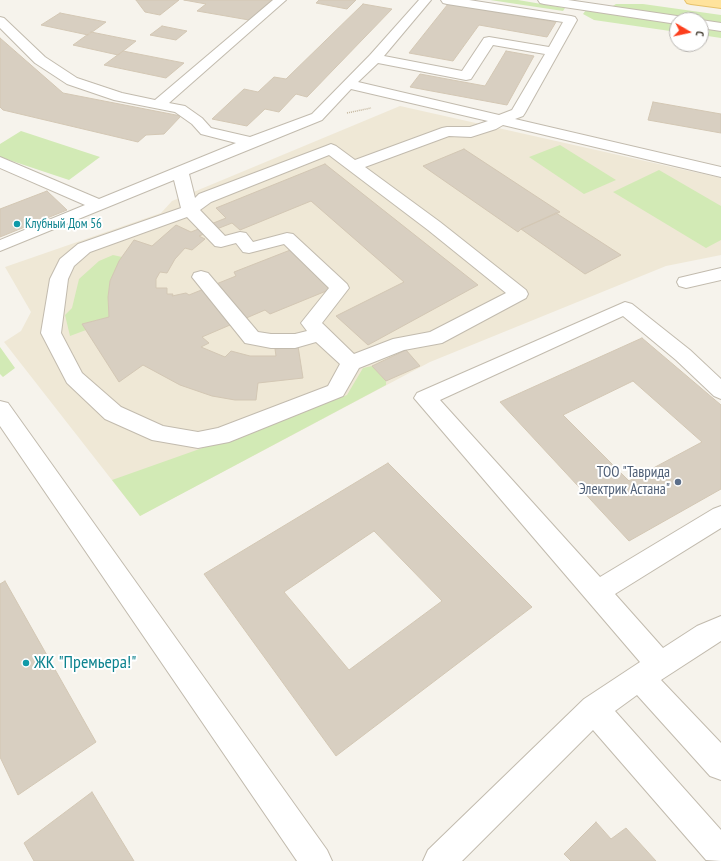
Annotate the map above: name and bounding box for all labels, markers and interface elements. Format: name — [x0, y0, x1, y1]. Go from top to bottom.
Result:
north arrow — [669, 12, 709, 52]
text: С — [693, 30, 707, 37]
place label: Клубный Дом 56 — [25, 216, 102, 232]
marker: Клубный Дом 56 — [12, 219, 22, 229]
place label: ТОО "Таврида Электрик Астана" — [579, 464, 670, 499]
marker: ТОО "Таврида Электрик Астана" — [673, 477, 683, 487]
place label: ЖК "Премьера!" — [34, 652, 136, 674]
marker: ЖК "Премьера!" — [21, 658, 31, 668]

